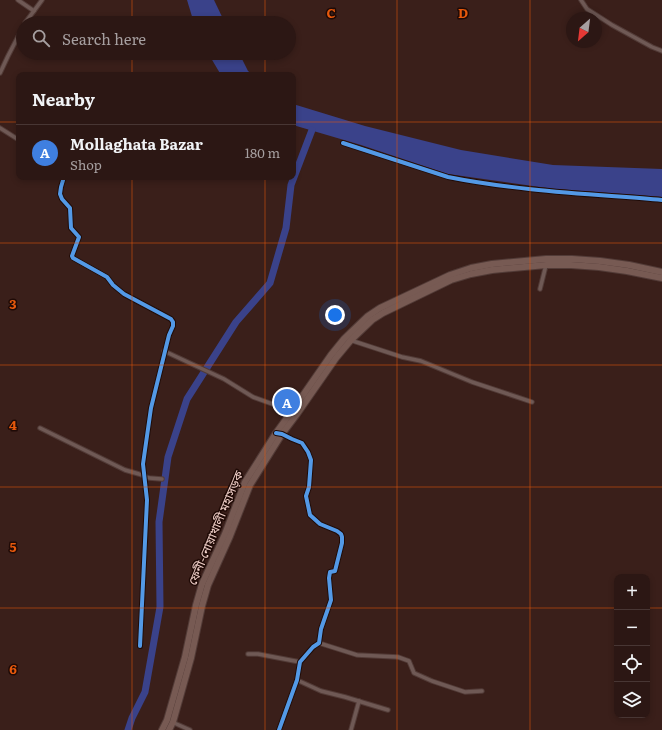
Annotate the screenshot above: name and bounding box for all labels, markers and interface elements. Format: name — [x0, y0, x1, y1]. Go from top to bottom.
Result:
text: C — [326, 3, 336, 22]
text: D — [458, 3, 468, 22]
north arrow — [566, 12, 602, 48]
search box — [16, 16, 296, 60]
icon: search — [30, 27, 52, 49]
text: Search here — [62, 27, 146, 50]
text: Nearby — [32, 86, 95, 111]
text: Mollaghata Bazar — [70, 132, 203, 155]
text: A — [40, 143, 50, 162]
text: 180 m — [245, 143, 280, 162]
text: Shop — [70, 155, 102, 174]
text: 3 — [9, 294, 17, 313]
your location — [325, 305, 345, 325]
pin: A — [274, 387, 300, 417]
text: 4 — [9, 415, 17, 434]
street label: ফেনী-নোয়াখালী মহাসড়ক — [183, 467, 247, 588]
text: 5 — [9, 537, 17, 556]
map controls — [614, 574, 650, 718]
button: + — [614, 574, 650, 610]
button: − — [614, 610, 650, 646]
button: locate — [614, 646, 650, 682]
text: 6 — [9, 659, 17, 678]
button: layers — [614, 682, 650, 718]

